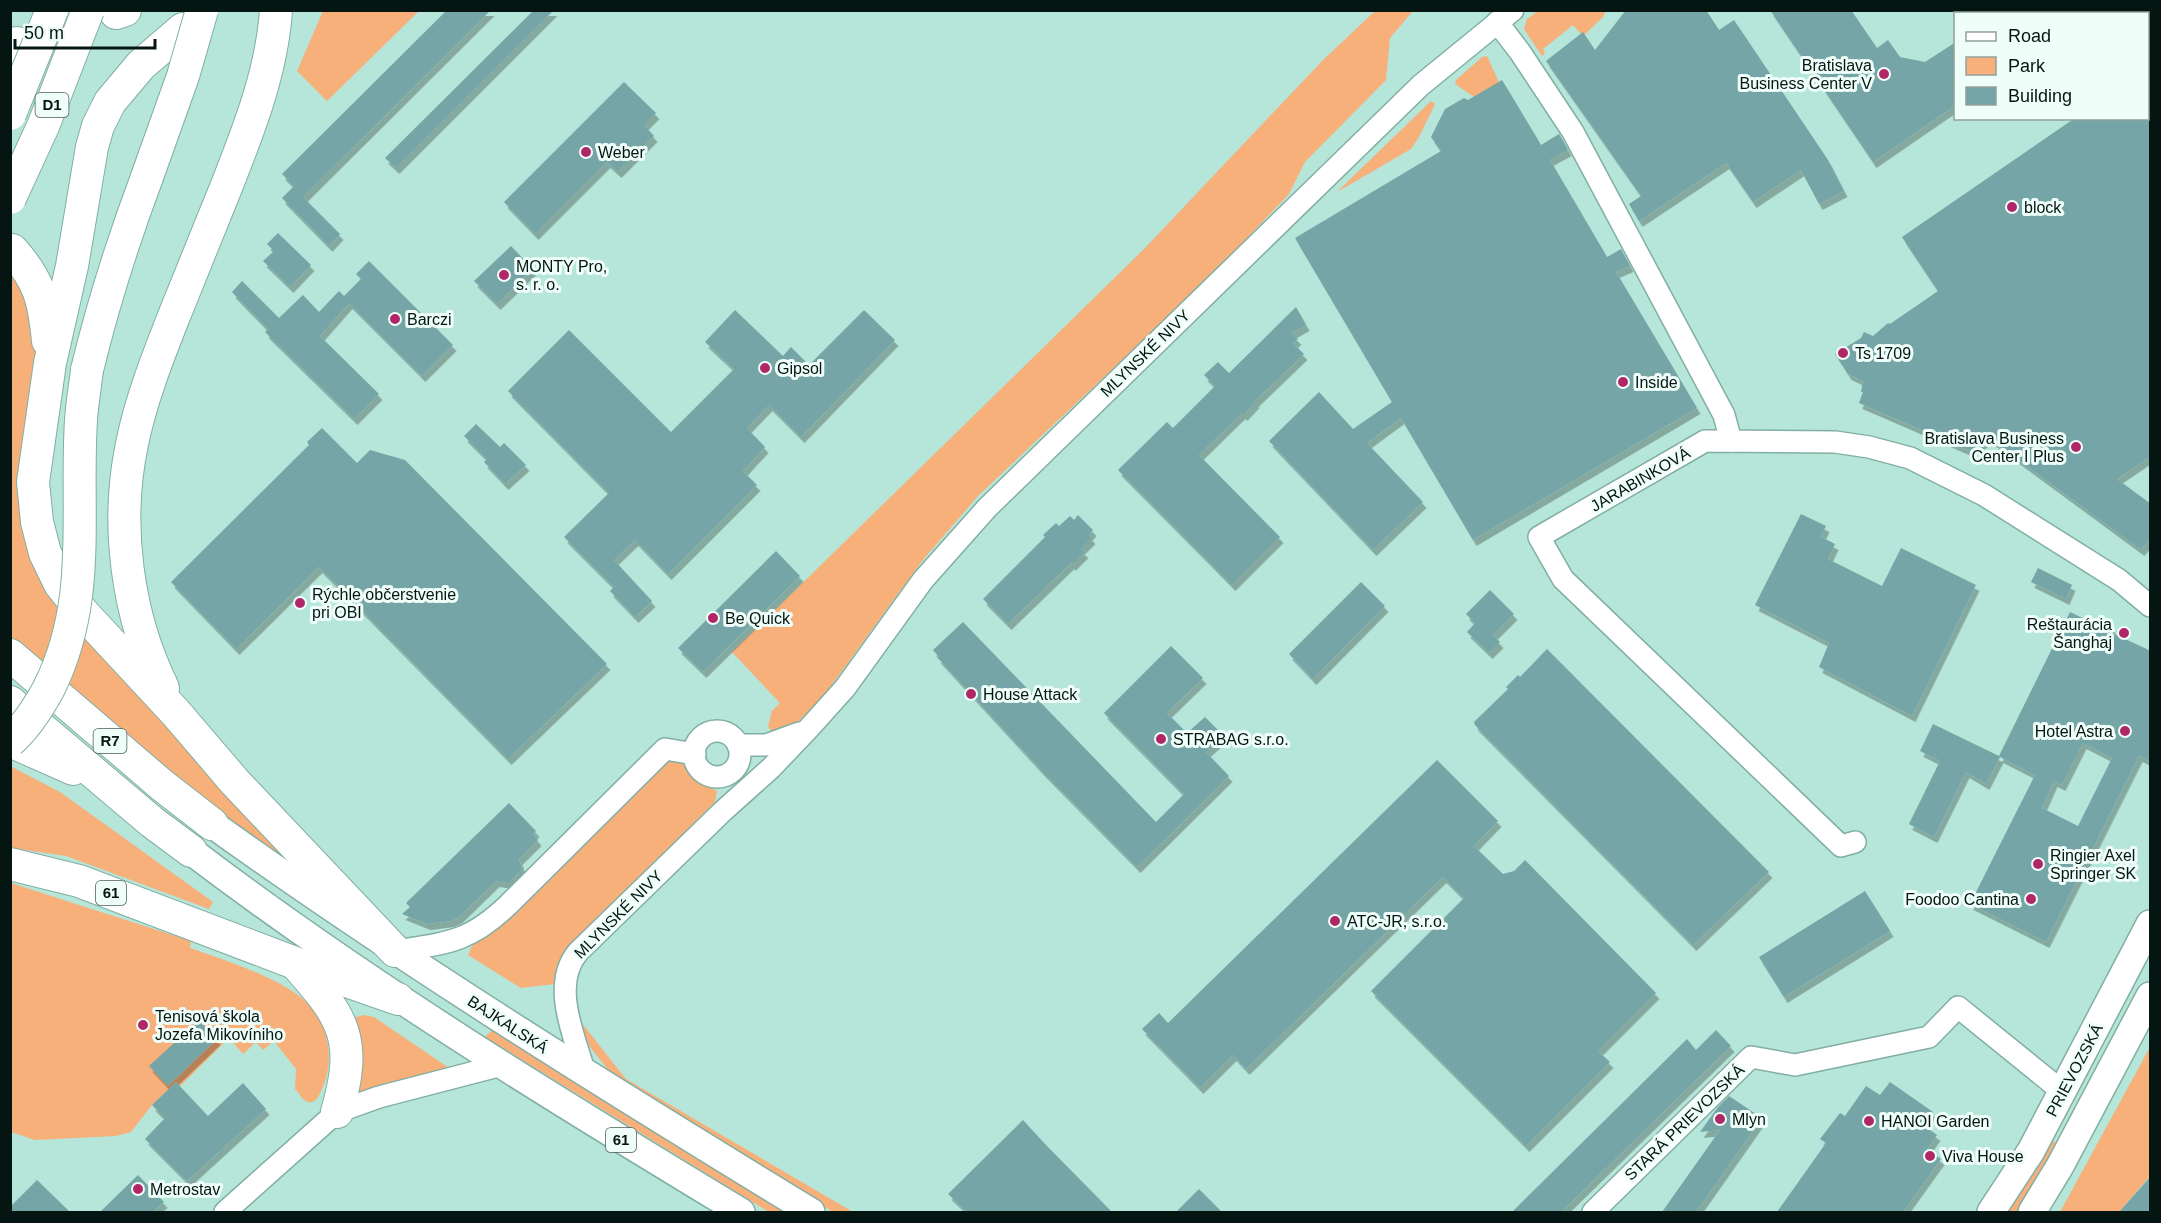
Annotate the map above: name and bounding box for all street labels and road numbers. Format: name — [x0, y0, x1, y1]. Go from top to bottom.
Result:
road number: D1 — [36, 93, 68, 117]
street label: MLYNSKÉ NIVY — [1097, 306, 1194, 400]
street label: JARABINKOVÁ — [1587, 443, 1693, 515]
road number: R7 — [94, 729, 126, 753]
street label: MLYNSKÉ NIVY — [570, 866, 666, 962]
road number: 61 — [96, 881, 126, 905]
street label: BAJKALSKÁ — [465, 992, 552, 1057]
street label: PRIEVOZSKÁ — [2042, 1020, 2106, 1119]
street label: STARÁ PRIEVOZSKÁ — [1621, 1060, 1748, 1184]
road number: 61 — [606, 1128, 636, 1152]

